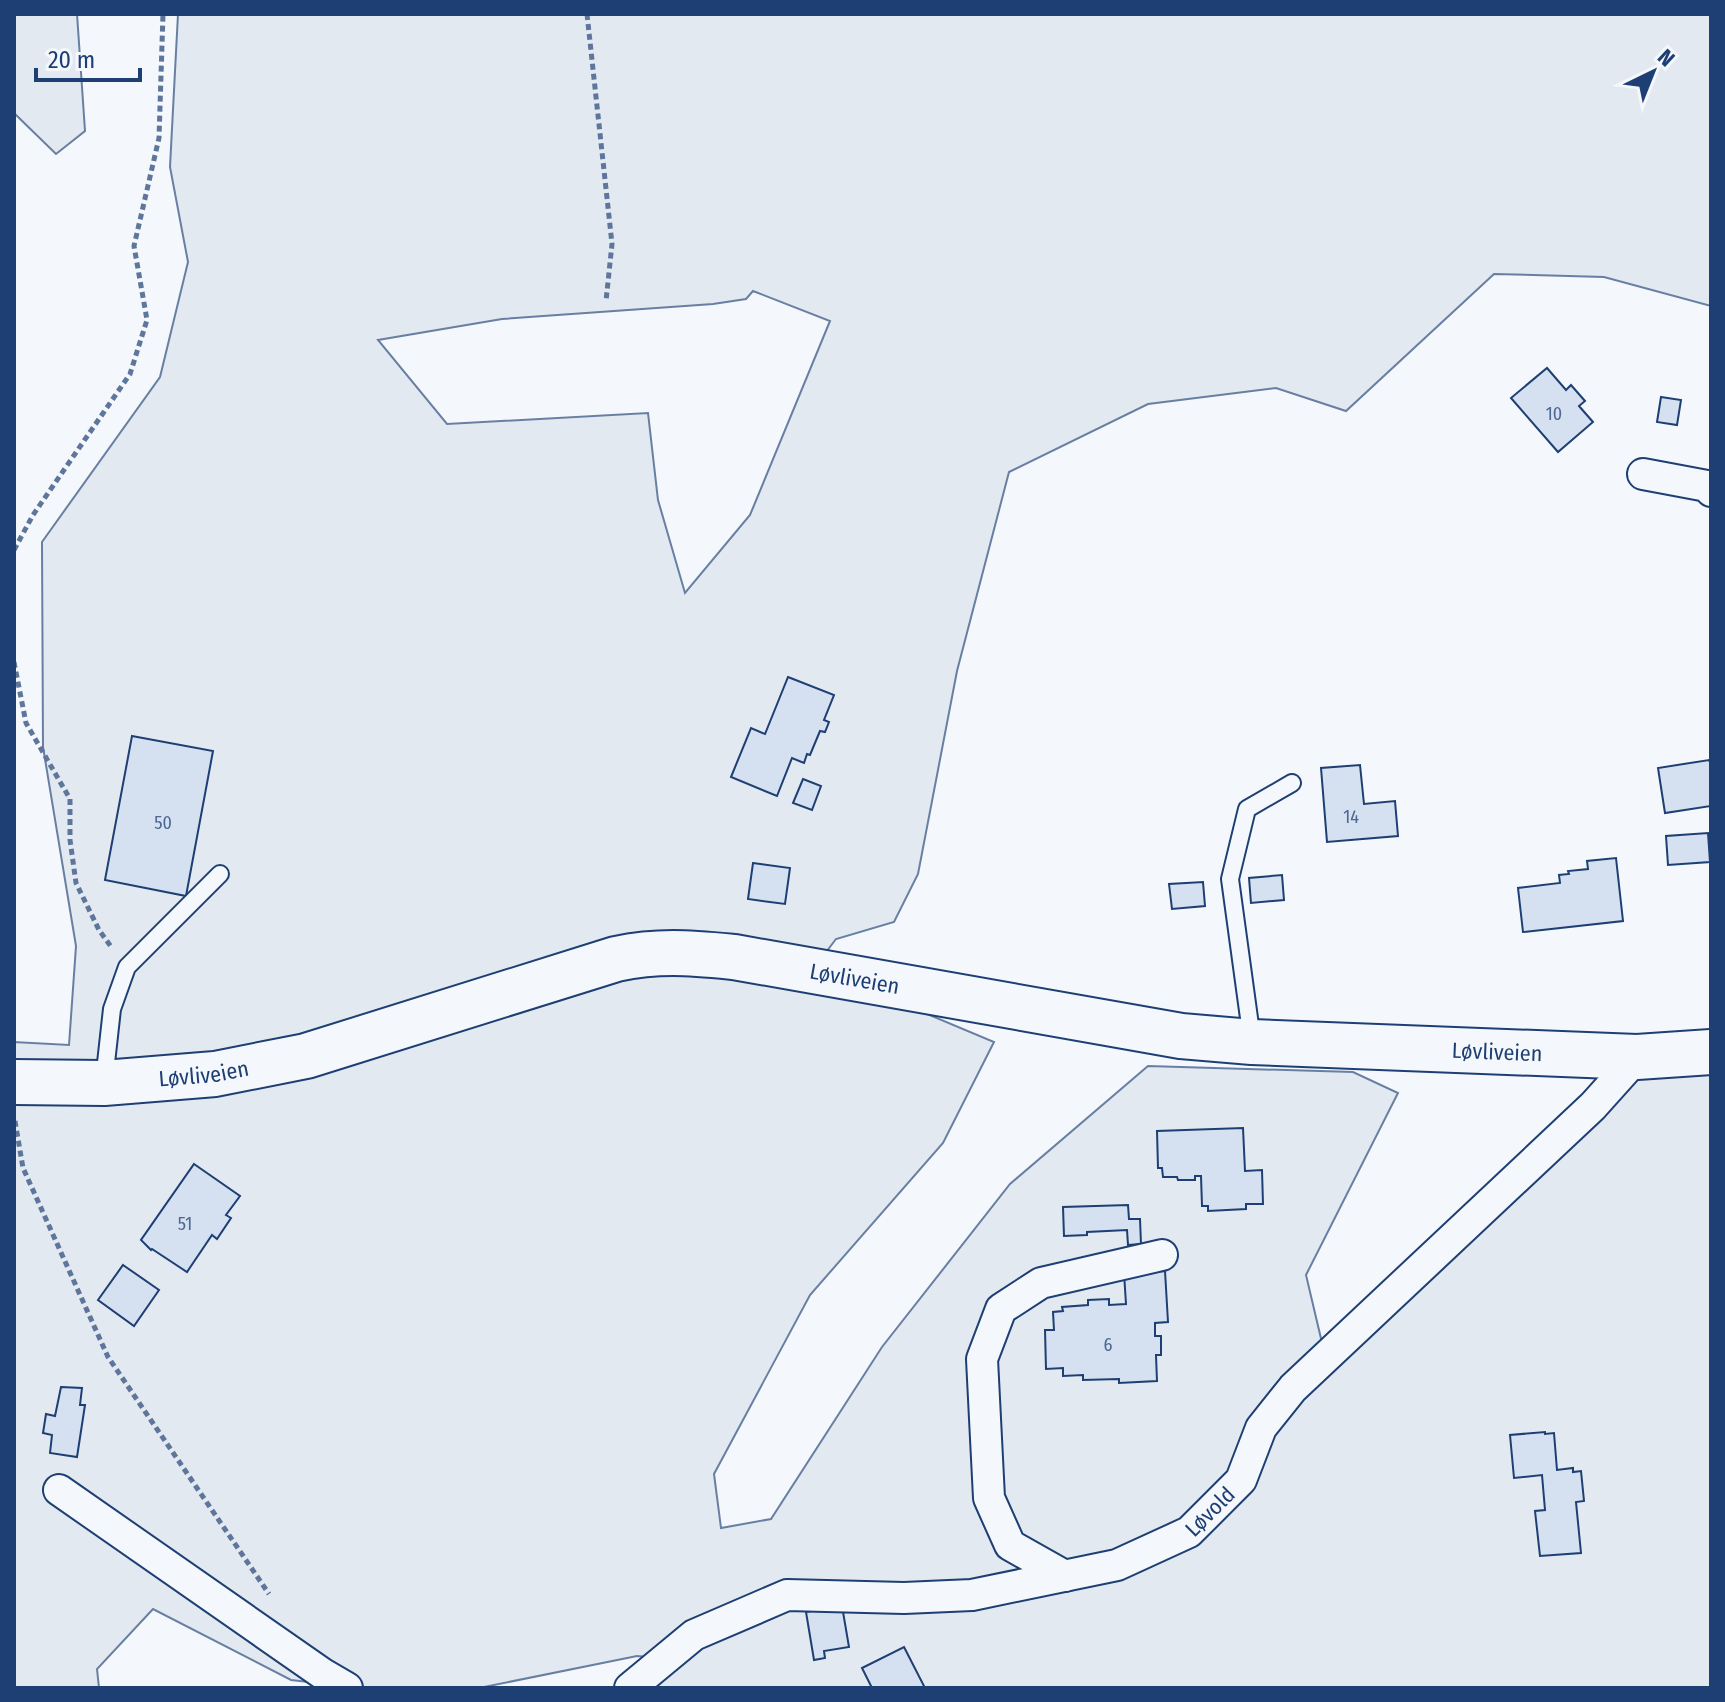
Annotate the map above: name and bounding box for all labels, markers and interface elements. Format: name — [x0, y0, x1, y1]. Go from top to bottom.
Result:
scale bar — [36, 32, 140, 82]
north arrow — [1613, 32, 1693, 112]
text: N — [1652, 43, 1680, 72]
text: 20 m — [48, 46, 95, 74]
house number: 10 — [1546, 403, 1562, 425]
house number: 14 — [1343, 806, 1359, 828]
house number: 50 — [154, 812, 172, 834]
street label: Løvliveien — [808, 958, 901, 1000]
street label: Løvliveien — [1451, 1037, 1543, 1067]
street label: Løvliveien — [158, 1055, 251, 1093]
house number: 51 — [178, 1213, 192, 1235]
house number: 6 — [1104, 1334, 1113, 1356]
street label: Løvold — [1179, 1481, 1241, 1542]

